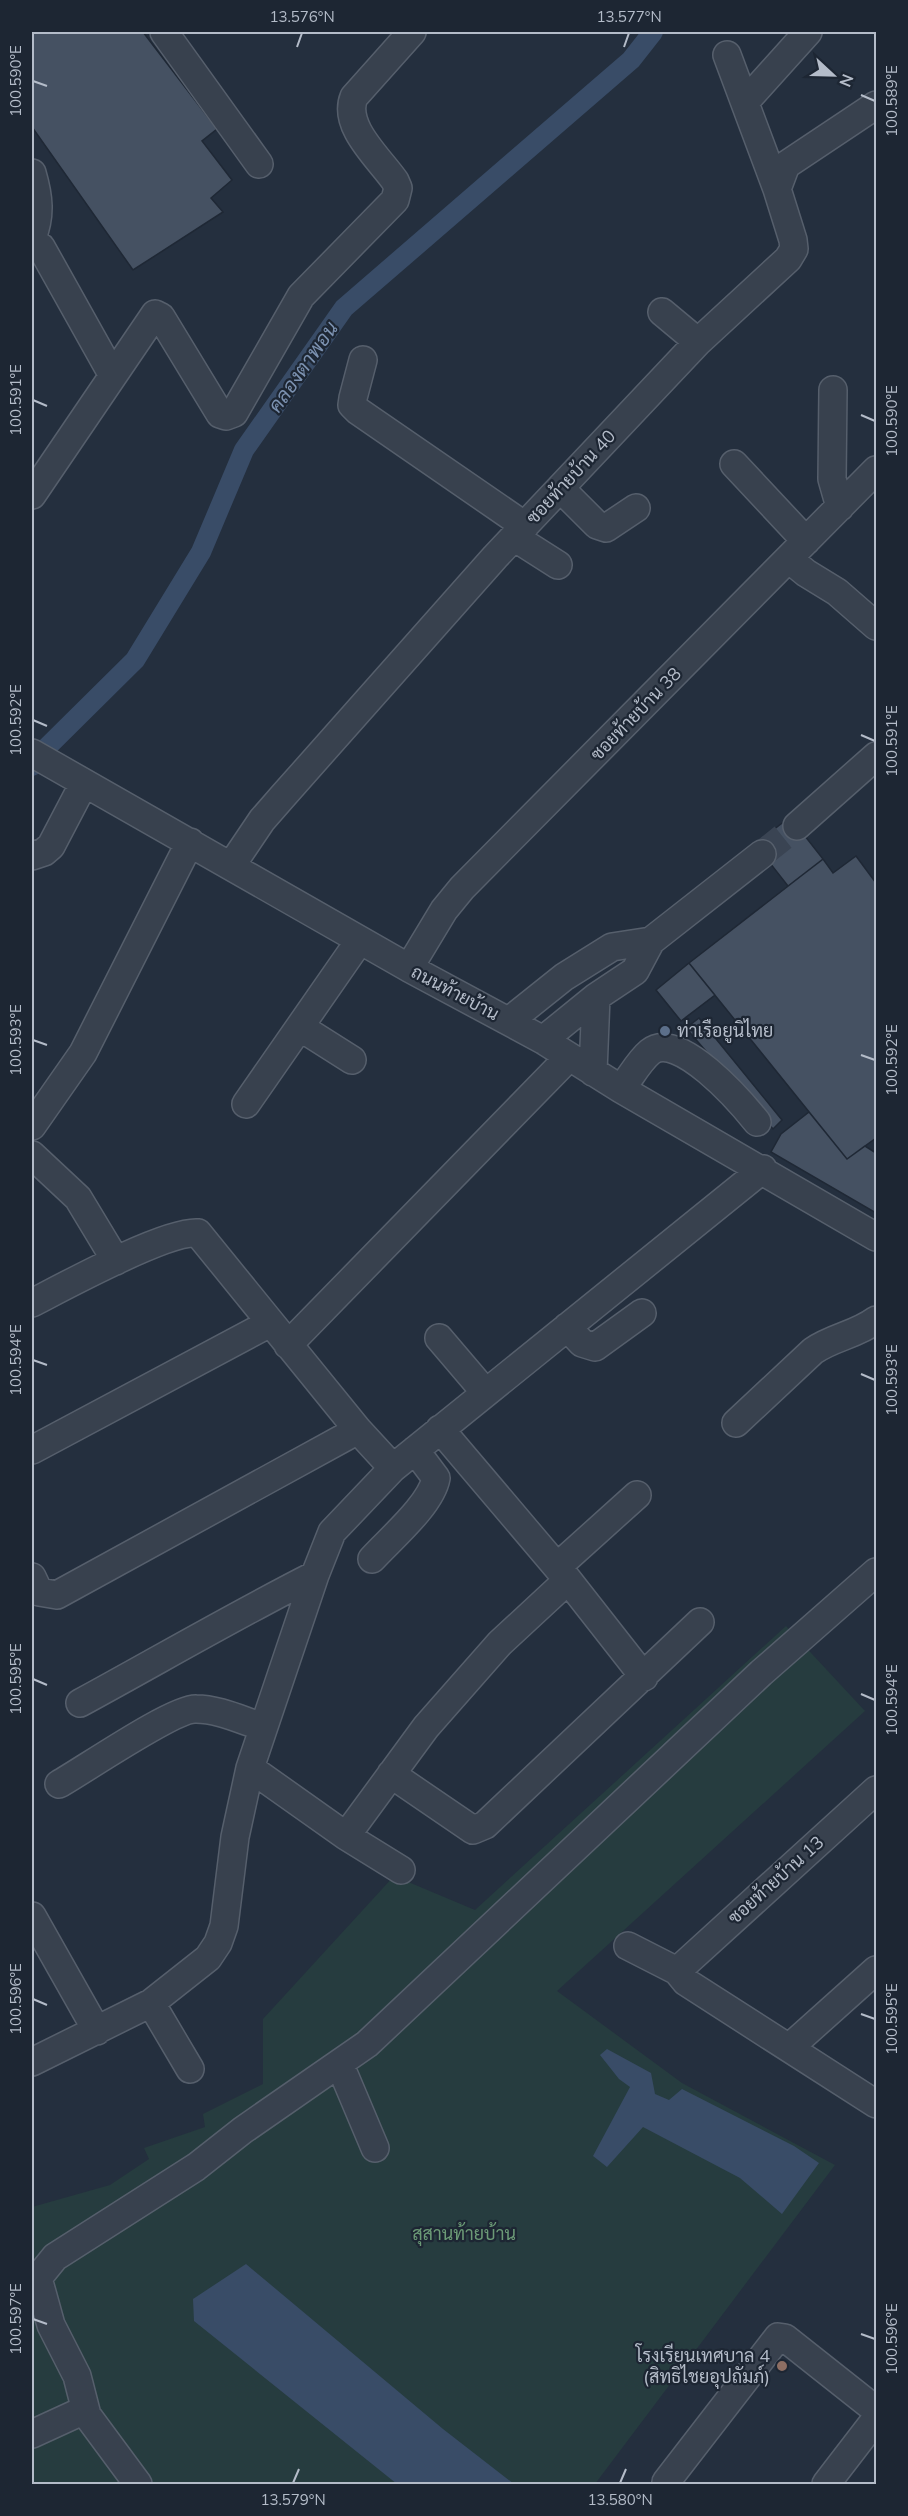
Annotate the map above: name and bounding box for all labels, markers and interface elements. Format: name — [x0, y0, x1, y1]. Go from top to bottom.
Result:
text: 13.576°N — [269, 7, 335, 26]
text: 13.577°N — [596, 7, 662, 26]
text: 100.590°E — [6, 45, 25, 117]
north arrow — [803, 45, 863, 105]
text: 100.589°E — [882, 65, 901, 137]
text: N — [835, 71, 858, 90]
water label: คลองตาพอน — [262, 316, 343, 417]
text: 100.591°E — [6, 364, 25, 436]
text: 100.590°E — [882, 385, 901, 457]
street label: ซอยท้ายบ้าน 40 — [521, 425, 620, 529]
street label: ซอยท้ายบ้าน 38 — [585, 662, 686, 765]
text: 100.592°E — [6, 684, 25, 756]
text: 100.591°E — [882, 705, 901, 777]
street label: ถนนท้ายบ้าน — [407, 960, 503, 1025]
text: 100.593°E — [6, 1004, 25, 1076]
place label: ท่าเรือยูนิไทย — [677, 1018, 773, 1044]
marker: ท่าเรือยูนิไทย — [658, 1024, 672, 1038]
text: 100.592°E — [882, 1024, 901, 1096]
text: 100.594°E — [6, 1324, 25, 1396]
text: 100.593°E — [882, 1344, 901, 1416]
text: 100.595°E — [6, 1643, 25, 1715]
text: 100.594°E — [882, 1664, 901, 1736]
street label: ซอยท้ายบ้าน 13 — [723, 1831, 828, 1929]
text: 100.596°E — [6, 1963, 25, 2035]
text: 100.595°E — [882, 1983, 901, 2055]
park label: สุสานท้ายบ้าน — [412, 2222, 516, 2246]
text: 100.597°E — [6, 2283, 25, 2355]
text: 100.596°E — [882, 2303, 901, 2375]
place label: โรงเรียนเทศบาล 4 (สิทธิไชยอุปถัมภ์) — [635, 2343, 770, 2389]
marker: โรงเรียนเทศบาล 4 (สิทธิไชยอุปถัมภ์) — [775, 2359, 789, 2373]
text: 13.579°N — [260, 2490, 326, 2509]
text: 13.580°N — [587, 2490, 653, 2509]

